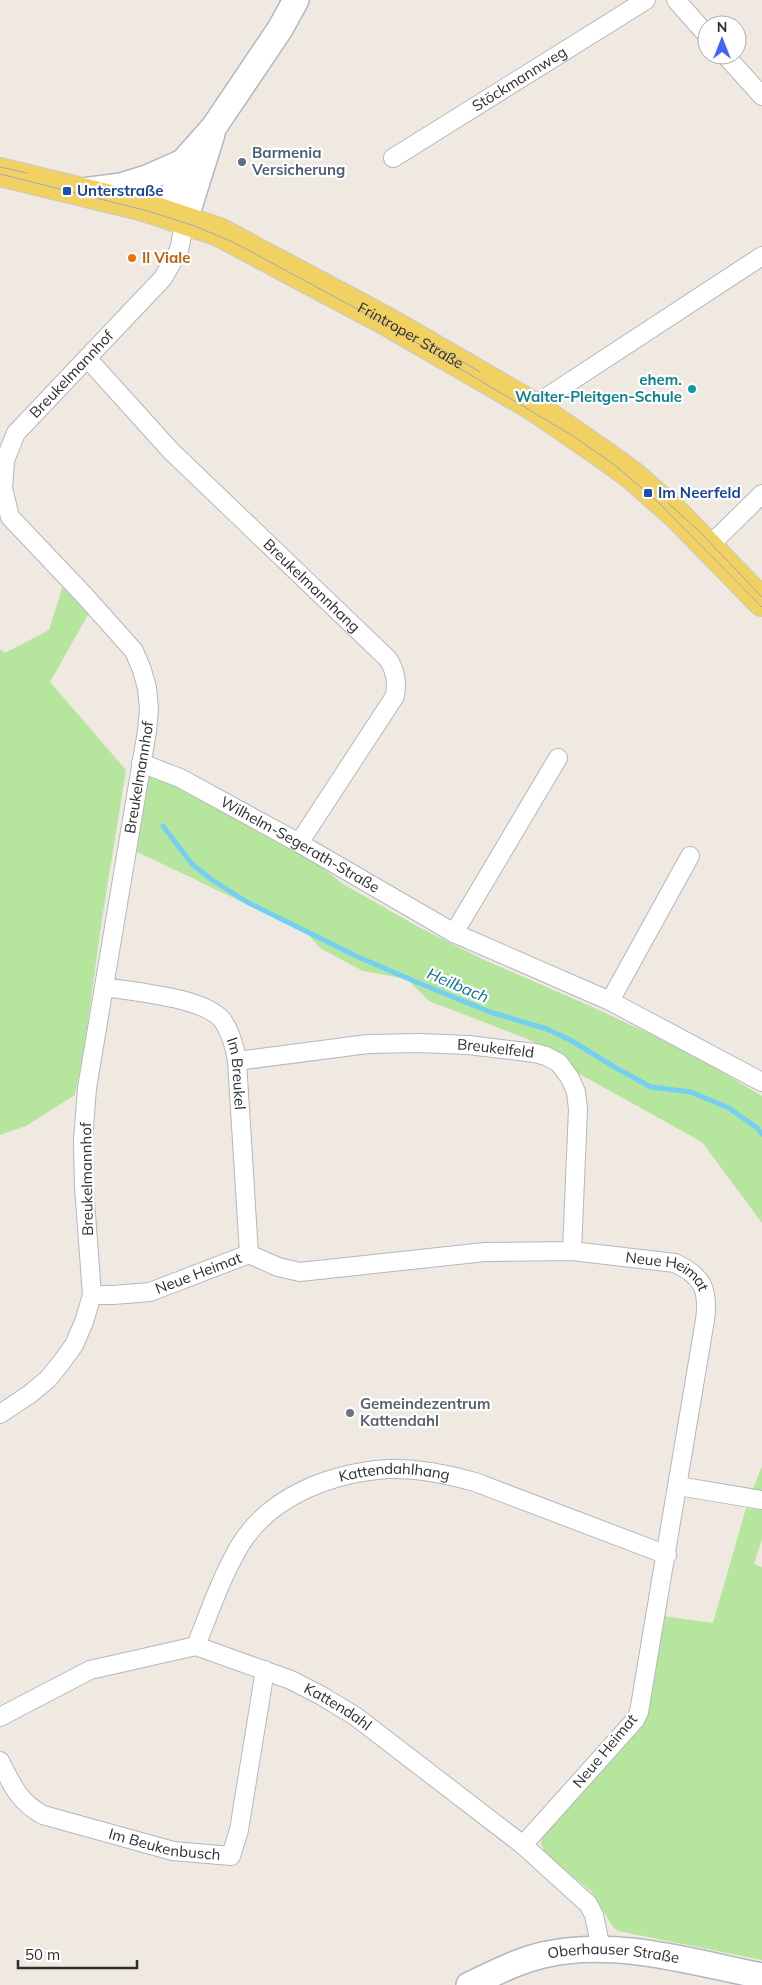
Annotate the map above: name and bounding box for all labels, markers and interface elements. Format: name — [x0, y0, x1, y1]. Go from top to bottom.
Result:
north arrow — [697, 15, 747, 65]
text: N — [717, 18, 727, 36]
street label: Stöckmannweg — [468, 42, 570, 115]
place label: Barmenia Versicherung — [251, 143, 345, 179]
marker: Barmenia Versicherung — [236, 156, 248, 168]
place label: Unterstraße — [77, 181, 163, 200]
marker: Unterstraße — [61, 185, 73, 197]
place label: Il Viale — [142, 248, 190, 267]
marker: Il Viale — [126, 252, 138, 264]
street label: Frintroper Straße — [355, 298, 467, 373]
street label: Breukelmannhof — [25, 325, 118, 422]
place label: ehem. Walter-Pleitgen-Schule — [515, 370, 682, 406]
marker: ehem. Walter-Pleitgen-Schule — [686, 383, 698, 395]
place label: Im Neerfeld — [658, 483, 741, 502]
marker: Im Neerfeld — [642, 487, 654, 499]
street label: Breukelmannhang — [259, 535, 364, 636]
street label: Breukelmannhof — [120, 719, 157, 835]
street label: Wilhelm-Segerath-Straße — [217, 792, 383, 897]
water label: Heilbach — [424, 963, 492, 1007]
street label: Im Breukel — [223, 1035, 250, 1110]
street label: Breukelfeld — [457, 1035, 535, 1062]
street label: Breukelmannhof — [76, 1121, 97, 1236]
street label: Neue Heimat — [625, 1247, 713, 1294]
street label: Neue Heimat — [152, 1248, 244, 1298]
place label: Gemeindezentrum Kattendahl — [360, 1394, 490, 1430]
marker: Gemeindezentrum Kattendahl — [344, 1407, 356, 1419]
street label: Kattendahlhang — [337, 1459, 452, 1486]
street label: Kattendahl — [301, 1678, 376, 1734]
street label: Neue Heimat — [568, 1710, 641, 1792]
street label: Im Beukenbusch — [107, 1824, 221, 1864]
scale bar — [18, 1938, 136, 1970]
street label: Oberhauser Straße — [546, 1939, 681, 1967]
text: 50 m — [25, 1945, 60, 1964]

